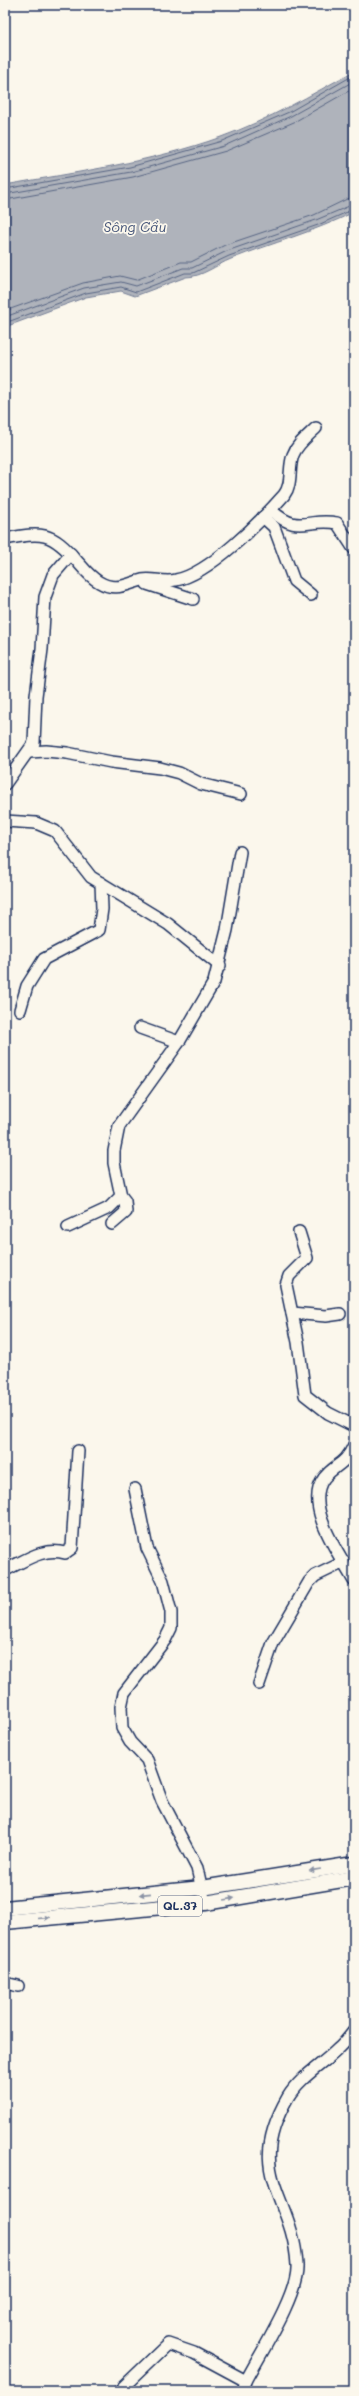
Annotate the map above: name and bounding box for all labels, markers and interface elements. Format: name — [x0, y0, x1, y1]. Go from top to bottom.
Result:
water label: Sông Cầu — [104, 217, 166, 236]
one-way arrow — [309, 1867, 322, 1873]
one-way arrow — [139, 1890, 151, 1897]
road number: QL.37 — [158, 1896, 202, 1916]
one-way arrow — [223, 1896, 235, 1902]
one-way arrow — [38, 1915, 50, 1922]

